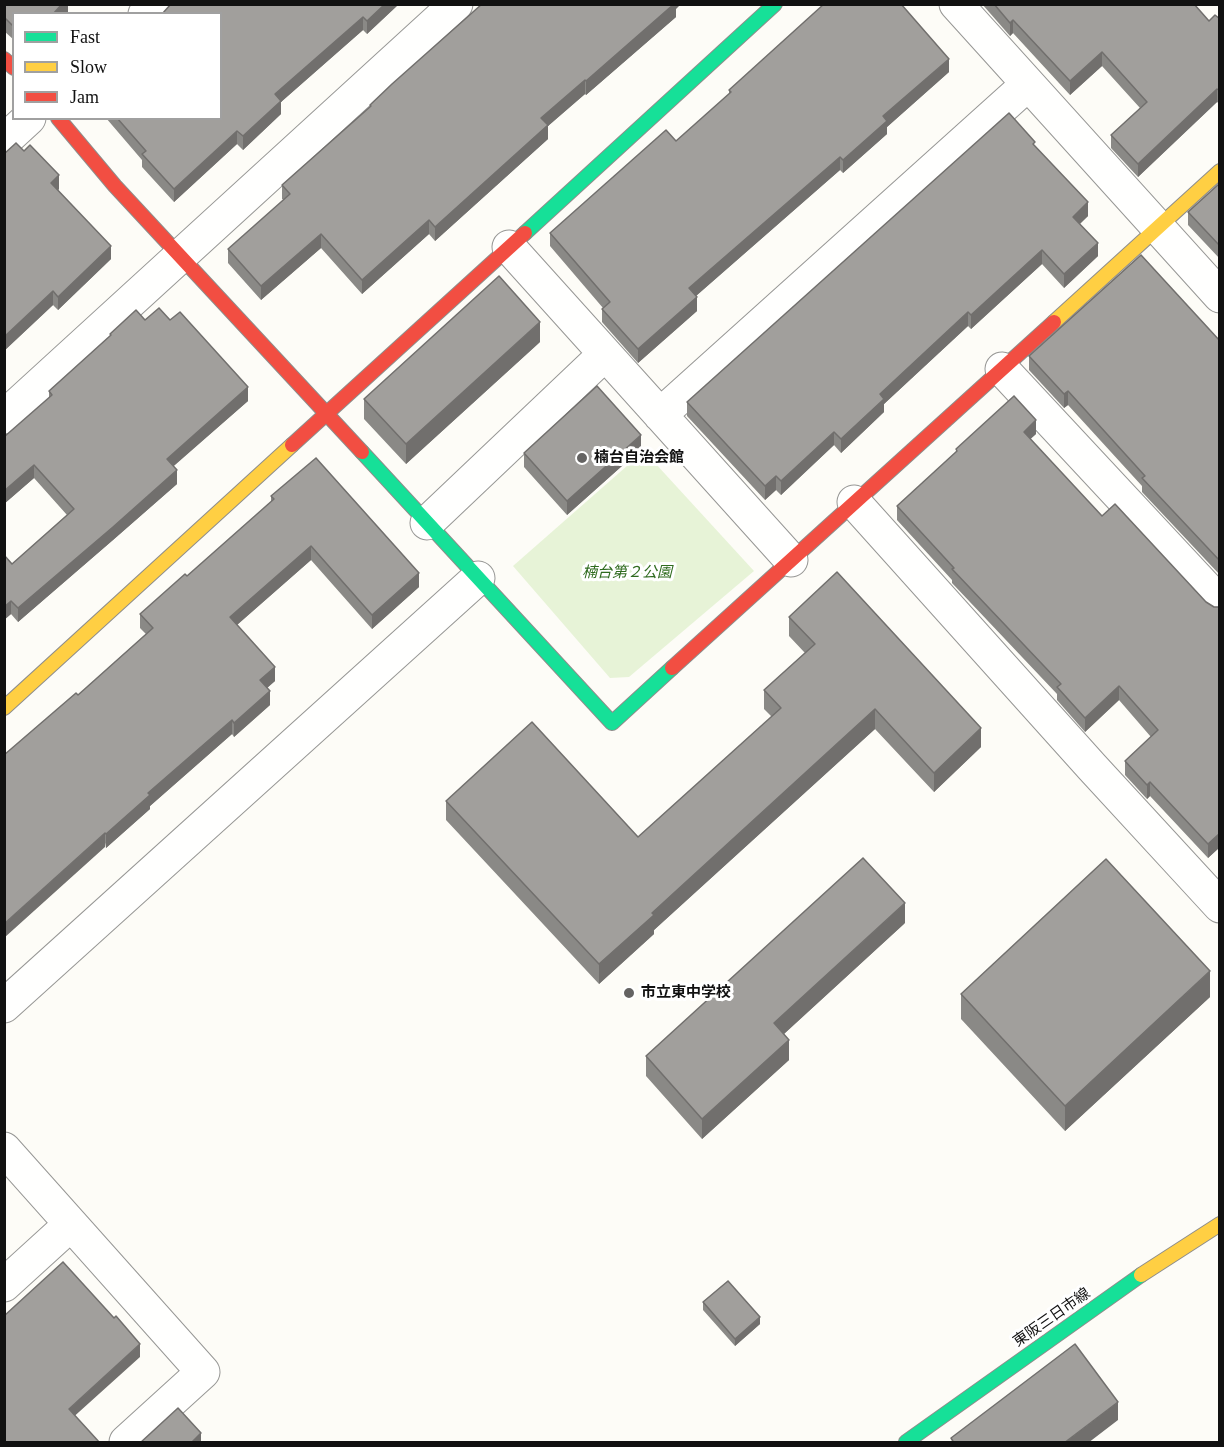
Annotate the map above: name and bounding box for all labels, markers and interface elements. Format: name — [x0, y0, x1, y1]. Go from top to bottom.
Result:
legend — [12, 12, 222, 120]
text: Fast — [70, 27, 100, 47]
text: Slow — [70, 57, 107, 77]
text: Jam — [70, 87, 99, 107]
place label: 楠台自治会館 — [594, 449, 684, 467]
marker: 楠台自治会館 — [575, 451, 589, 465]
park label: 楠台第２公園 — [582, 564, 672, 582]
place label: 市立東中学校 — [641, 984, 731, 1002]
marker: 市立東中学校 — [622, 986, 636, 1000]
street label: 東阪三日市線 — [1010, 1285, 1094, 1351]

